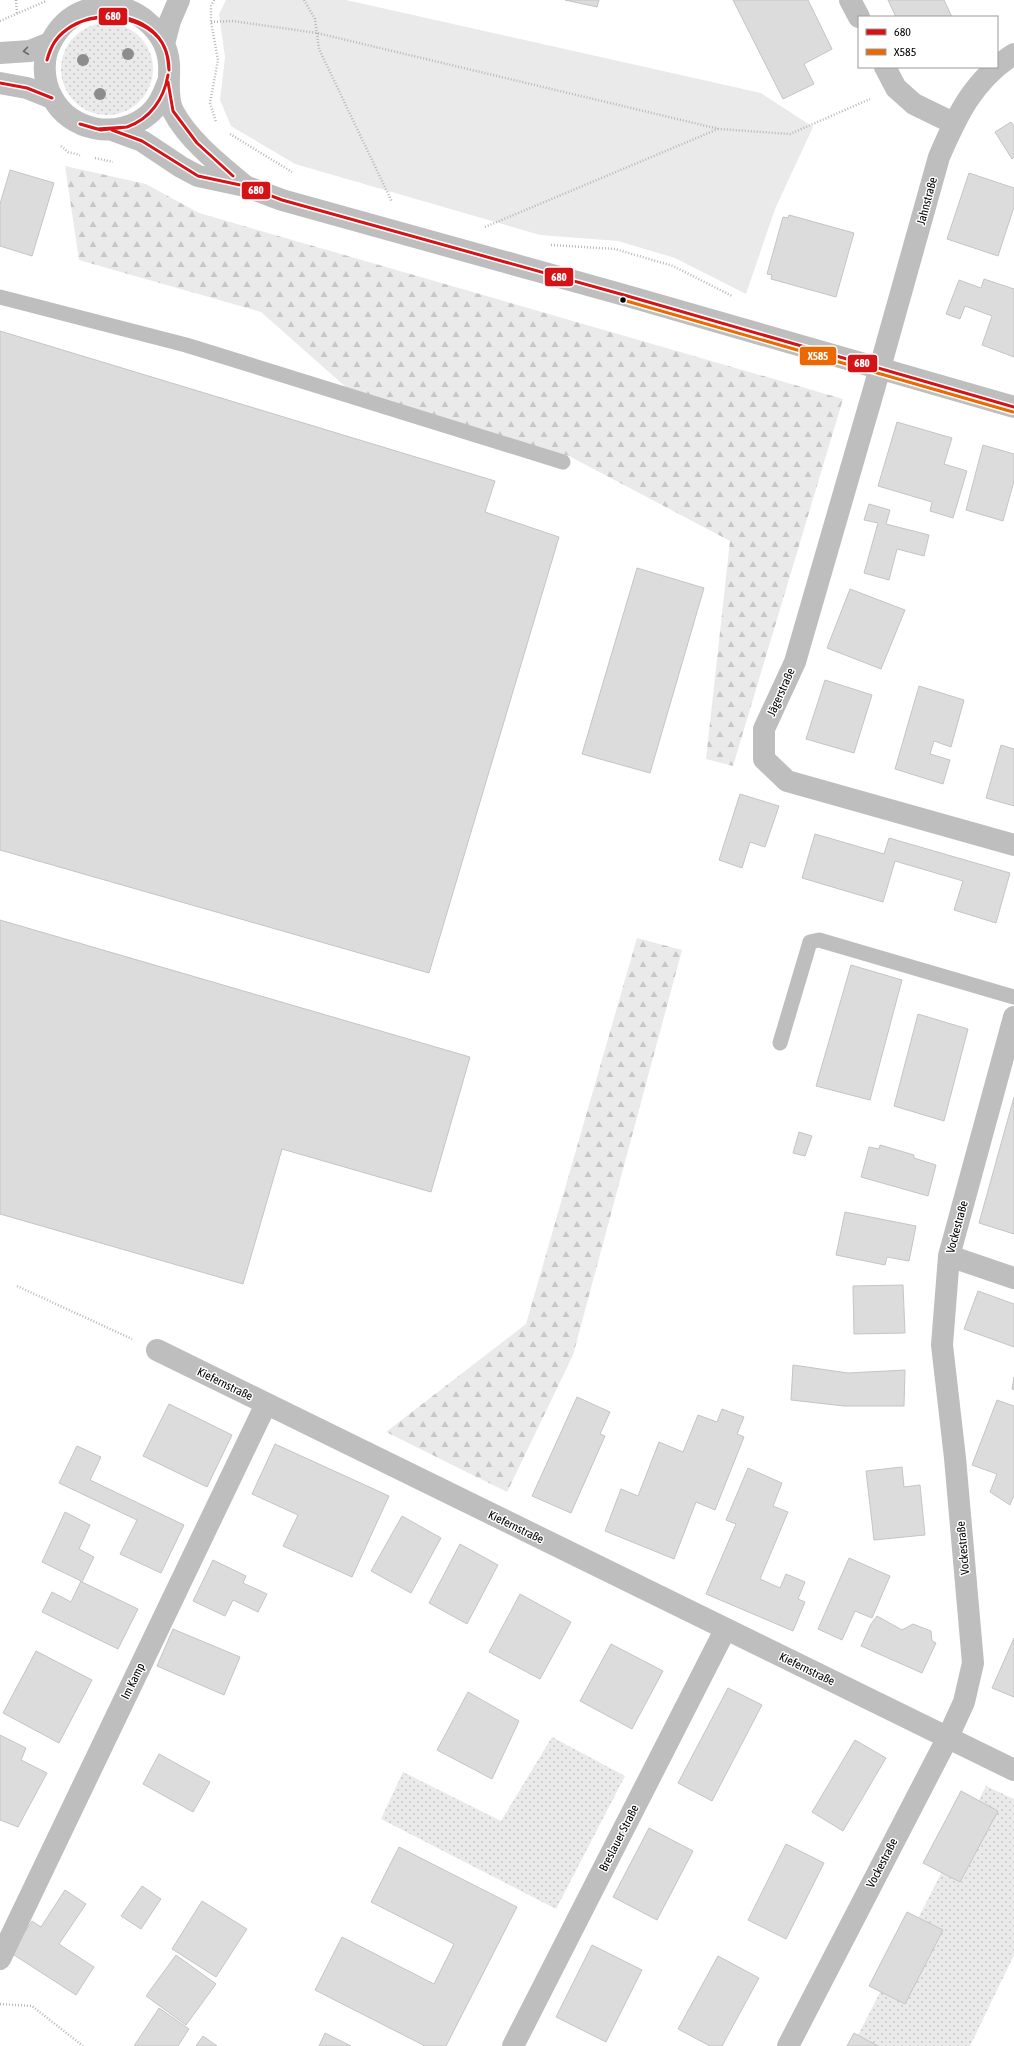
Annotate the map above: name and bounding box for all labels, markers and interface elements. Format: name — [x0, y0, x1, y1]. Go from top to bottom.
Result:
line badge: 680 — [98, 7, 128, 26]
text: 680 — [105, 10, 121, 22]
legend — [858, 16, 998, 68]
text: 680 — [894, 25, 911, 39]
text: X585 — [894, 45, 916, 59]
one-way arrow — [22, 46, 29, 55]
street label: Jahnstraße — [914, 176, 940, 226]
line badge: 680 — [241, 181, 271, 200]
text: 680 — [248, 184, 264, 196]
line badge: 680 — [544, 267, 574, 287]
text: 680 — [551, 271, 567, 283]
unlabelled marker — [618, 295, 628, 305]
line badge: X585 — [799, 346, 837, 366]
text: X585 — [807, 350, 828, 362]
line badge: 680 — [847, 354, 878, 373]
text: 680 — [854, 357, 870, 369]
street label: Jägerstraße — [764, 666, 798, 718]
street label: Vockestraße — [943, 1199, 971, 1255]
street label: Kiefernstraße — [195, 1365, 255, 1403]
street label: Kiefernstraße — [486, 1508, 546, 1546]
street label: Vockestraße — [954, 1521, 972, 1575]
street label: Kiefernstraße — [777, 1650, 837, 1688]
street label: Im Kamp — [118, 1660, 148, 1702]
street label: Breslauer Straße — [596, 1802, 642, 1874]
street label: Vockestraße — [864, 1836, 900, 1890]

